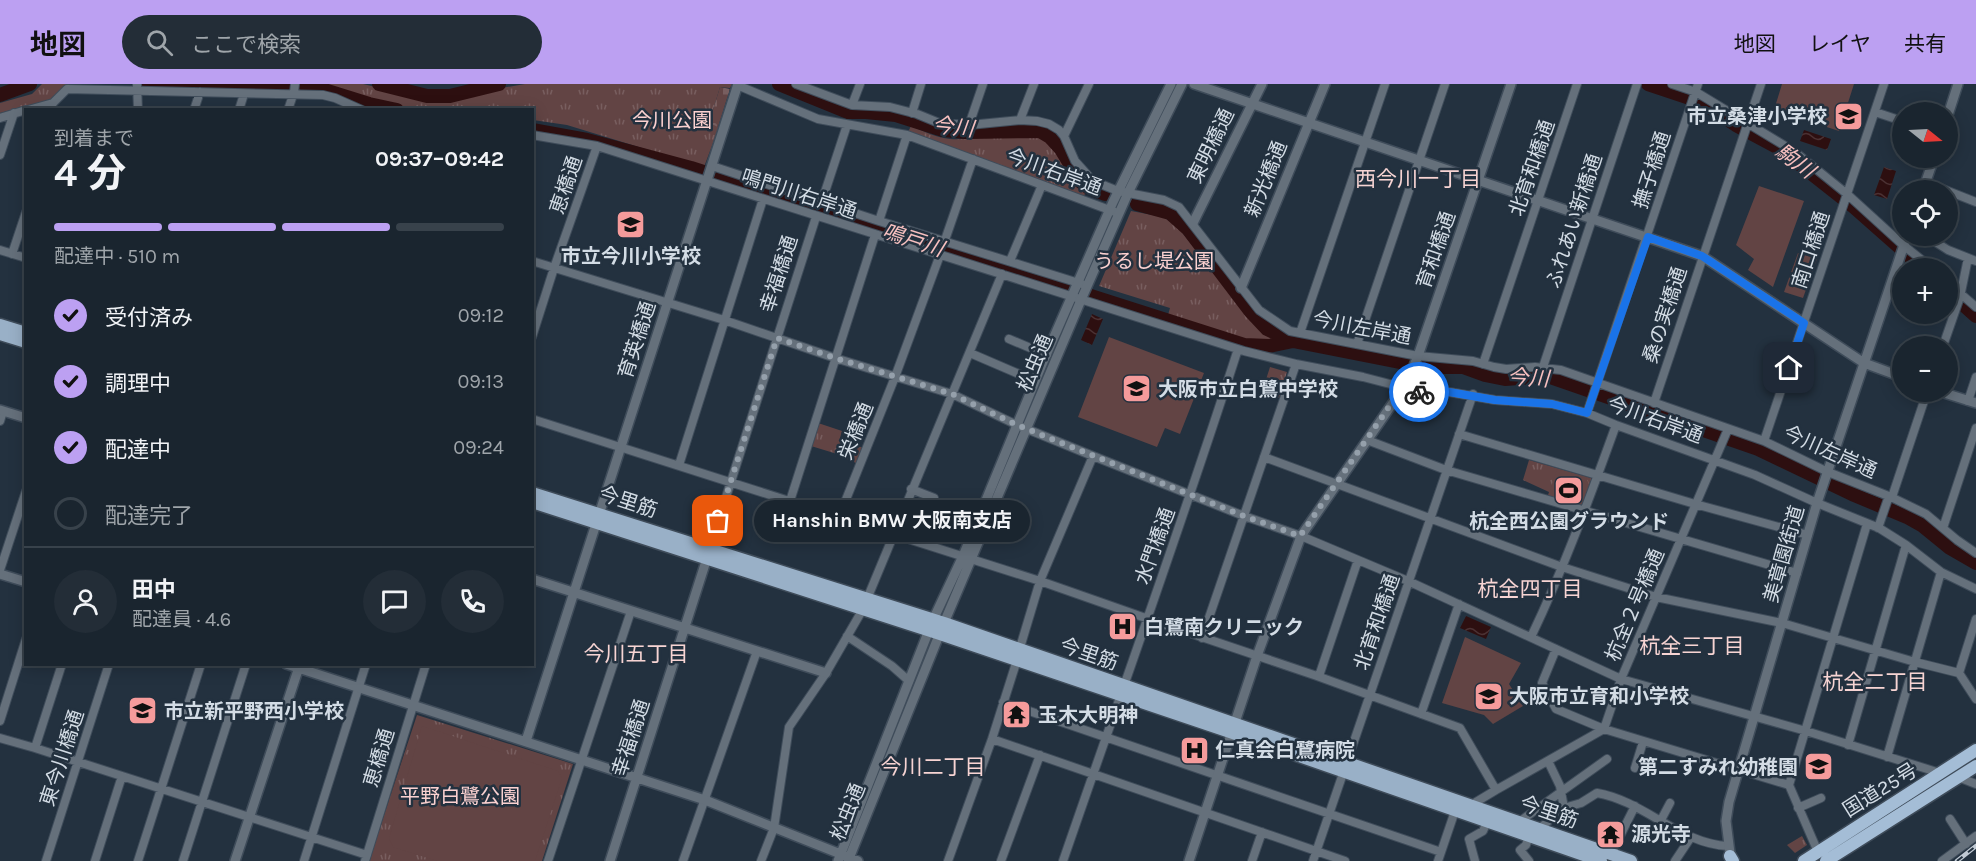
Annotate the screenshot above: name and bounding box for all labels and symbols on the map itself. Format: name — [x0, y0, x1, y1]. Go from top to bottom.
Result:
school or university icon: 市立桑津小学校 — [1832, 100, 1864, 132]
north arrow — [1892, 102, 1958, 168]
street label: 東明橋通 — [1183, 105, 1239, 187]
place label: 市立桑津小学校 — [1687, 105, 1827, 128]
park label: 今川公園 — [632, 109, 712, 132]
water label: 今川 — [931, 113, 977, 141]
street label: 北育和橋通 — [1505, 117, 1559, 219]
street label: 撫子橋通 — [1629, 128, 1675, 212]
street label: 新光橋通 — [1240, 138, 1292, 220]
water label: 駒川 — [1771, 139, 1821, 184]
street label: 今川右岸通 — [1003, 144, 1105, 200]
street label: ふれあい新橋通 — [1541, 151, 1607, 291]
street label: 恵橋通 — [545, 153, 587, 217]
street label: 鳴門川右岸通 — [738, 165, 860, 223]
district label: 西今川一丁目 — [1355, 167, 1481, 191]
street label: 育和橋通 — [1412, 208, 1460, 292]
street label: 南口橋通 — [1788, 208, 1834, 292]
school or university icon: 市立今川小学校 — [615, 209, 647, 241]
water label: 鳴戸川 — [879, 219, 949, 262]
street label: 幸福橋通 — [756, 232, 802, 316]
place label: 市立今川小学校 — [561, 245, 701, 268]
park label: うるし堤公園 — [1094, 250, 1214, 273]
street label: 桑の実橋通 — [1639, 264, 1691, 366]
street label: 育英橋通 — [614, 298, 660, 382]
street label: 今川左岸通 — [1311, 307, 1413, 349]
street label: 松虫通 — [1013, 331, 1057, 395]
pin — [1763, 342, 1814, 393]
courier — [1389, 362, 1449, 422]
water label: 今川 — [1506, 365, 1552, 391]
school or university icon: 大阪市立白鷺中学校 — [1121, 373, 1153, 405]
place label: 大阪市立白鷺中学校 — [1158, 378, 1338, 401]
street label: 今川右岸通 — [1604, 392, 1706, 448]
street label: 栄橋通 — [834, 399, 878, 463]
street label: 今川左岸通 — [1780, 421, 1880, 483]
sports icon: 杭全西公園グラウンド — [1553, 475, 1585, 507]
street label: 今里筋 — [596, 482, 660, 522]
pin — [692, 495, 743, 546]
callout: Hanshin BMW 大阪南支店 — [754, 500, 1030, 542]
street label: 美章園街道 — [1759, 503, 1809, 605]
street label: 水門橋通 — [1131, 504, 1179, 588]
place label: 杭全西公園グラウンド — [1469, 510, 1669, 533]
street label: 杭全２号橋通 — [1601, 545, 1669, 665]
street label: 北育和橋通 — [1350, 571, 1404, 673]
district label: 杭全四丁目 — [1478, 577, 1583, 601]
hospital icon: 白鷺南クリニック — [1107, 611, 1139, 643]
place label: 白鷺南クリニック — [1144, 616, 1304, 639]
street label: 今里筋 — [1057, 633, 1121, 675]
district label: 杭全三丁目 — [1640, 634, 1745, 658]
district label: 今川五丁目 — [584, 642, 689, 666]
district label: 杭全二丁目 — [1823, 670, 1928, 694]
school or university icon: 大阪市立育和小学校 — [1472, 680, 1504, 712]
place label: 大阪市立育和小学校 — [1509, 685, 1689, 708]
school or university icon: 市立新平野西小学校 — [127, 695, 159, 727]
street label: 幸福橋通 — [608, 696, 654, 780]
temple icon: 玉木大明神 — [1001, 699, 1033, 731]
place label: 市立新平野西小学校 — [164, 700, 344, 723]
place label: 玉木大明神 — [1038, 704, 1138, 727]
street label: 東今川橋通 — [36, 707, 88, 809]
street label: 恵橋通 — [359, 726, 399, 790]
hospital icon: 仁真会白鷺病院 — [1178, 734, 1210, 766]
place label: 仁真会白鷺病院 — [1215, 739, 1355, 762]
school or university icon: 第二すみれ幼稚園 — [1803, 751, 1835, 783]
district label: 今川二丁目 — [881, 755, 986, 779]
place label: 第二すみれ幼稚園 — [1638, 756, 1798, 779]
street label: 国道25号 — [1839, 758, 1921, 822]
street label: 松虫通 — [826, 780, 870, 844]
park label: 平野白鷺公園 — [400, 785, 520, 808]
street label: 今里筋 — [1517, 791, 1581, 833]
temple icon: 源光寺 — [1594, 818, 1626, 850]
place label: 源光寺 — [1631, 823, 1691, 846]

